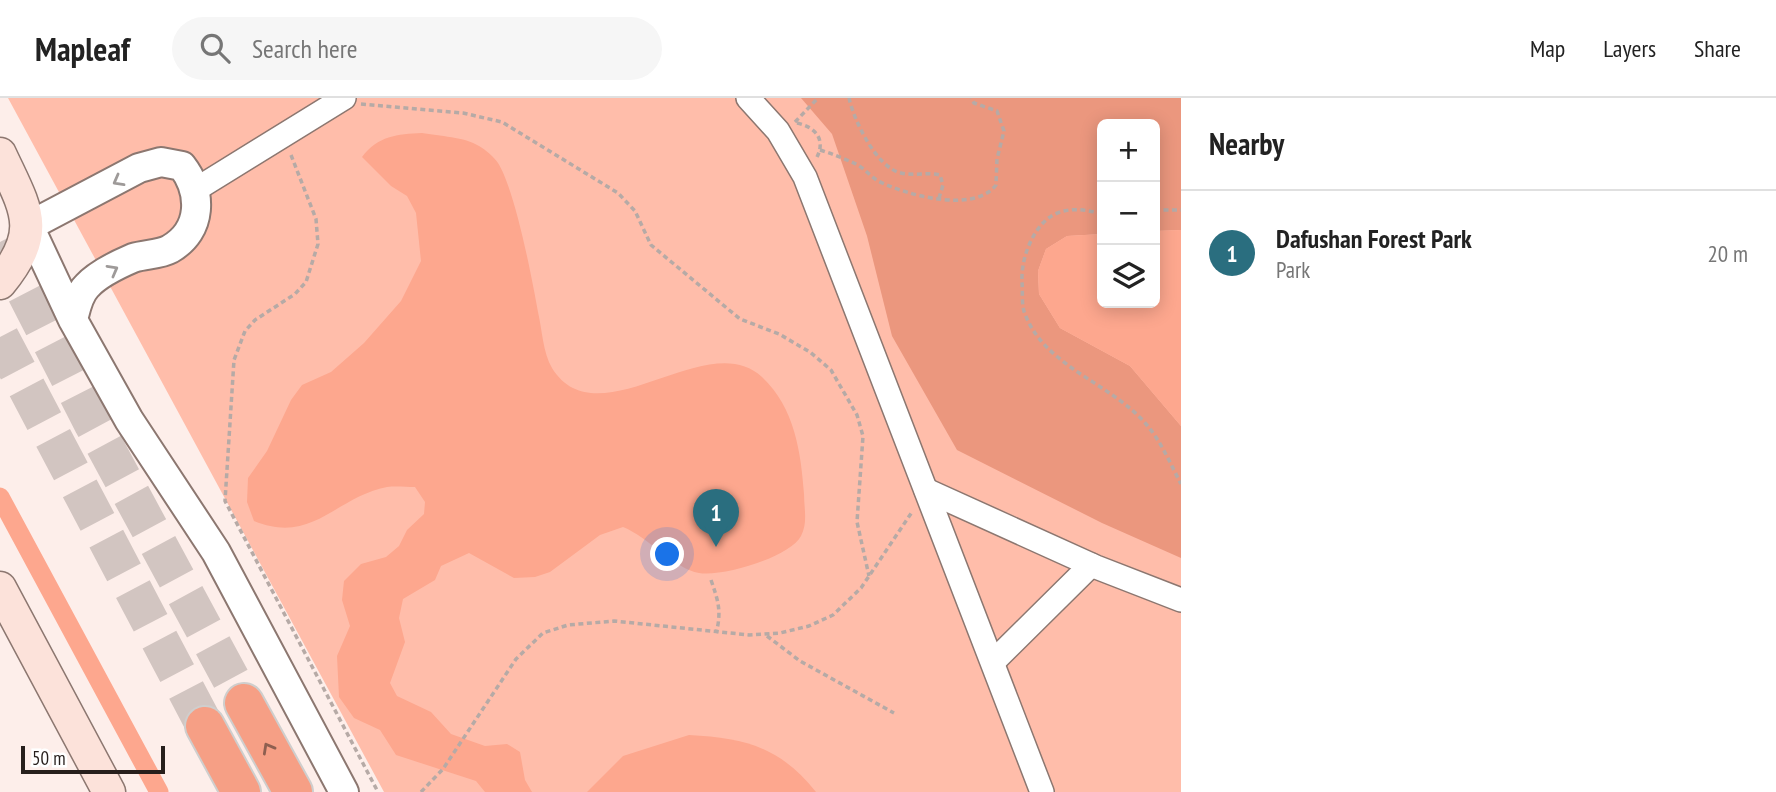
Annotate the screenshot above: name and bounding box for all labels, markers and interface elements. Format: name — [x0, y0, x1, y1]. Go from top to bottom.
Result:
search box — [172, 17, 662, 80]
text: Mapleaf — [35, 27, 130, 70]
icon: search — [196, 29, 234, 67]
text: Search here — [252, 32, 358, 65]
text: Map — [1530, 33, 1565, 64]
text: Layers — [1603, 33, 1656, 64]
text: Share — [1694, 33, 1741, 64]
map controls — [1097, 119, 1160, 308]
button: + — [1097, 119, 1160, 182]
text: Nearby — [1209, 124, 1284, 163]
one-way arrow — [112, 172, 125, 186]
button: − — [1097, 182, 1160, 245]
text: Dafushan Forest Park — [1276, 222, 1472, 255]
text: 1 — [1227, 239, 1238, 268]
text: 20 m — [1707, 239, 1748, 268]
button: layers — [1097, 245, 1160, 308]
text: Park — [1276, 255, 1310, 284]
one-way arrow — [105, 265, 118, 278]
pin: 1 — [693, 489, 739, 547]
your location — [650, 537, 684, 571]
one-way arrow — [263, 742, 277, 755]
scale bar — [21, 743, 164, 775]
text: 50 m — [32, 746, 66, 770]

